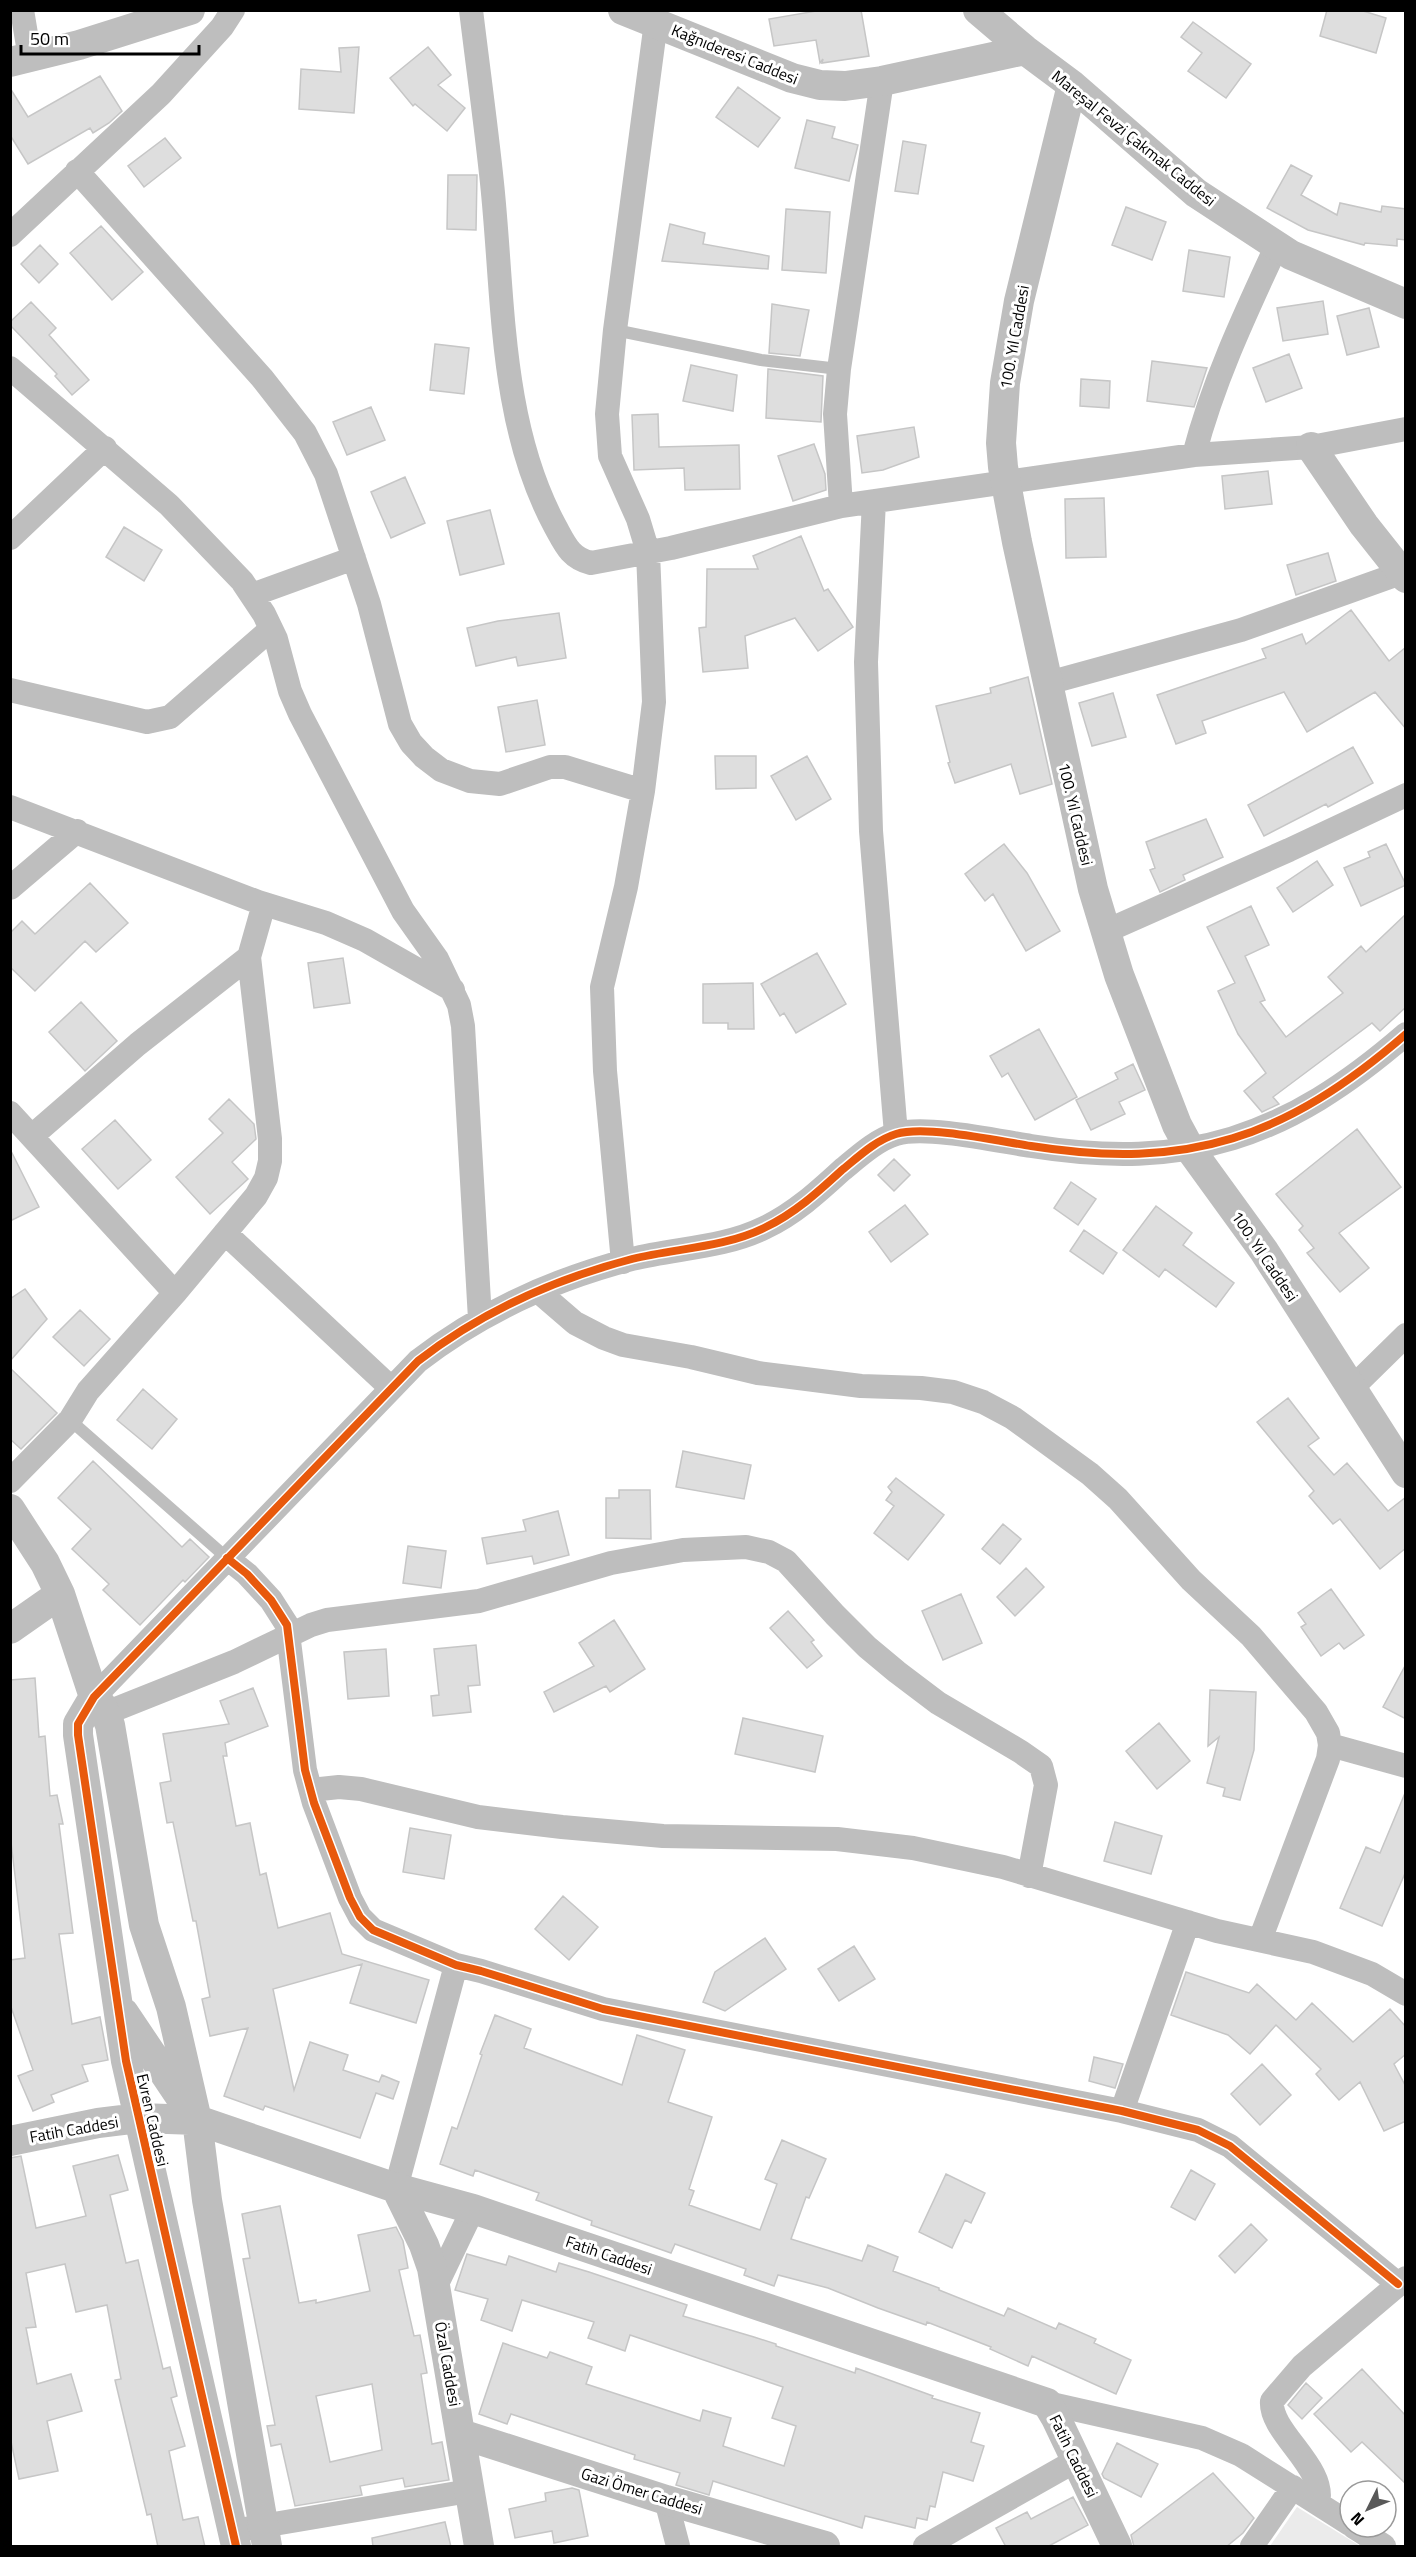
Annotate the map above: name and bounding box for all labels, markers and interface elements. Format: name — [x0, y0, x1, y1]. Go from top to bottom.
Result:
scale bar — [21, 18, 200, 56]
street label: Kağnıderesi Caddesi — [668, 18, 802, 90]
text: 50 m — [30, 25, 69, 52]
street label: Mareşal Fevzi Çakmak Caddesi — [1047, 64, 1221, 212]
street label: 100. Yıl Caddesi — [993, 283, 1035, 391]
street label: 100. Yıl Caddesi — [1053, 760, 1099, 868]
street label: 100. Yıl Caddesi — [1226, 1206, 1304, 1306]
street label: Evren Caddesi — [131, 2071, 175, 2169]
street label: Fatih Caddesi — [28, 2109, 120, 2149]
street label: Fatih Caddesi — [563, 2229, 655, 2281]
street label: Özal Caddesi — [429, 2320, 467, 2408]
street label: Fatih Caddesi — [1044, 2410, 1104, 2502]
street label: Gazi Ömer Caddesi — [578, 2461, 706, 2521]
north arrow — [1338, 2479, 1398, 2539]
text: N — [1344, 2507, 1370, 2531]

